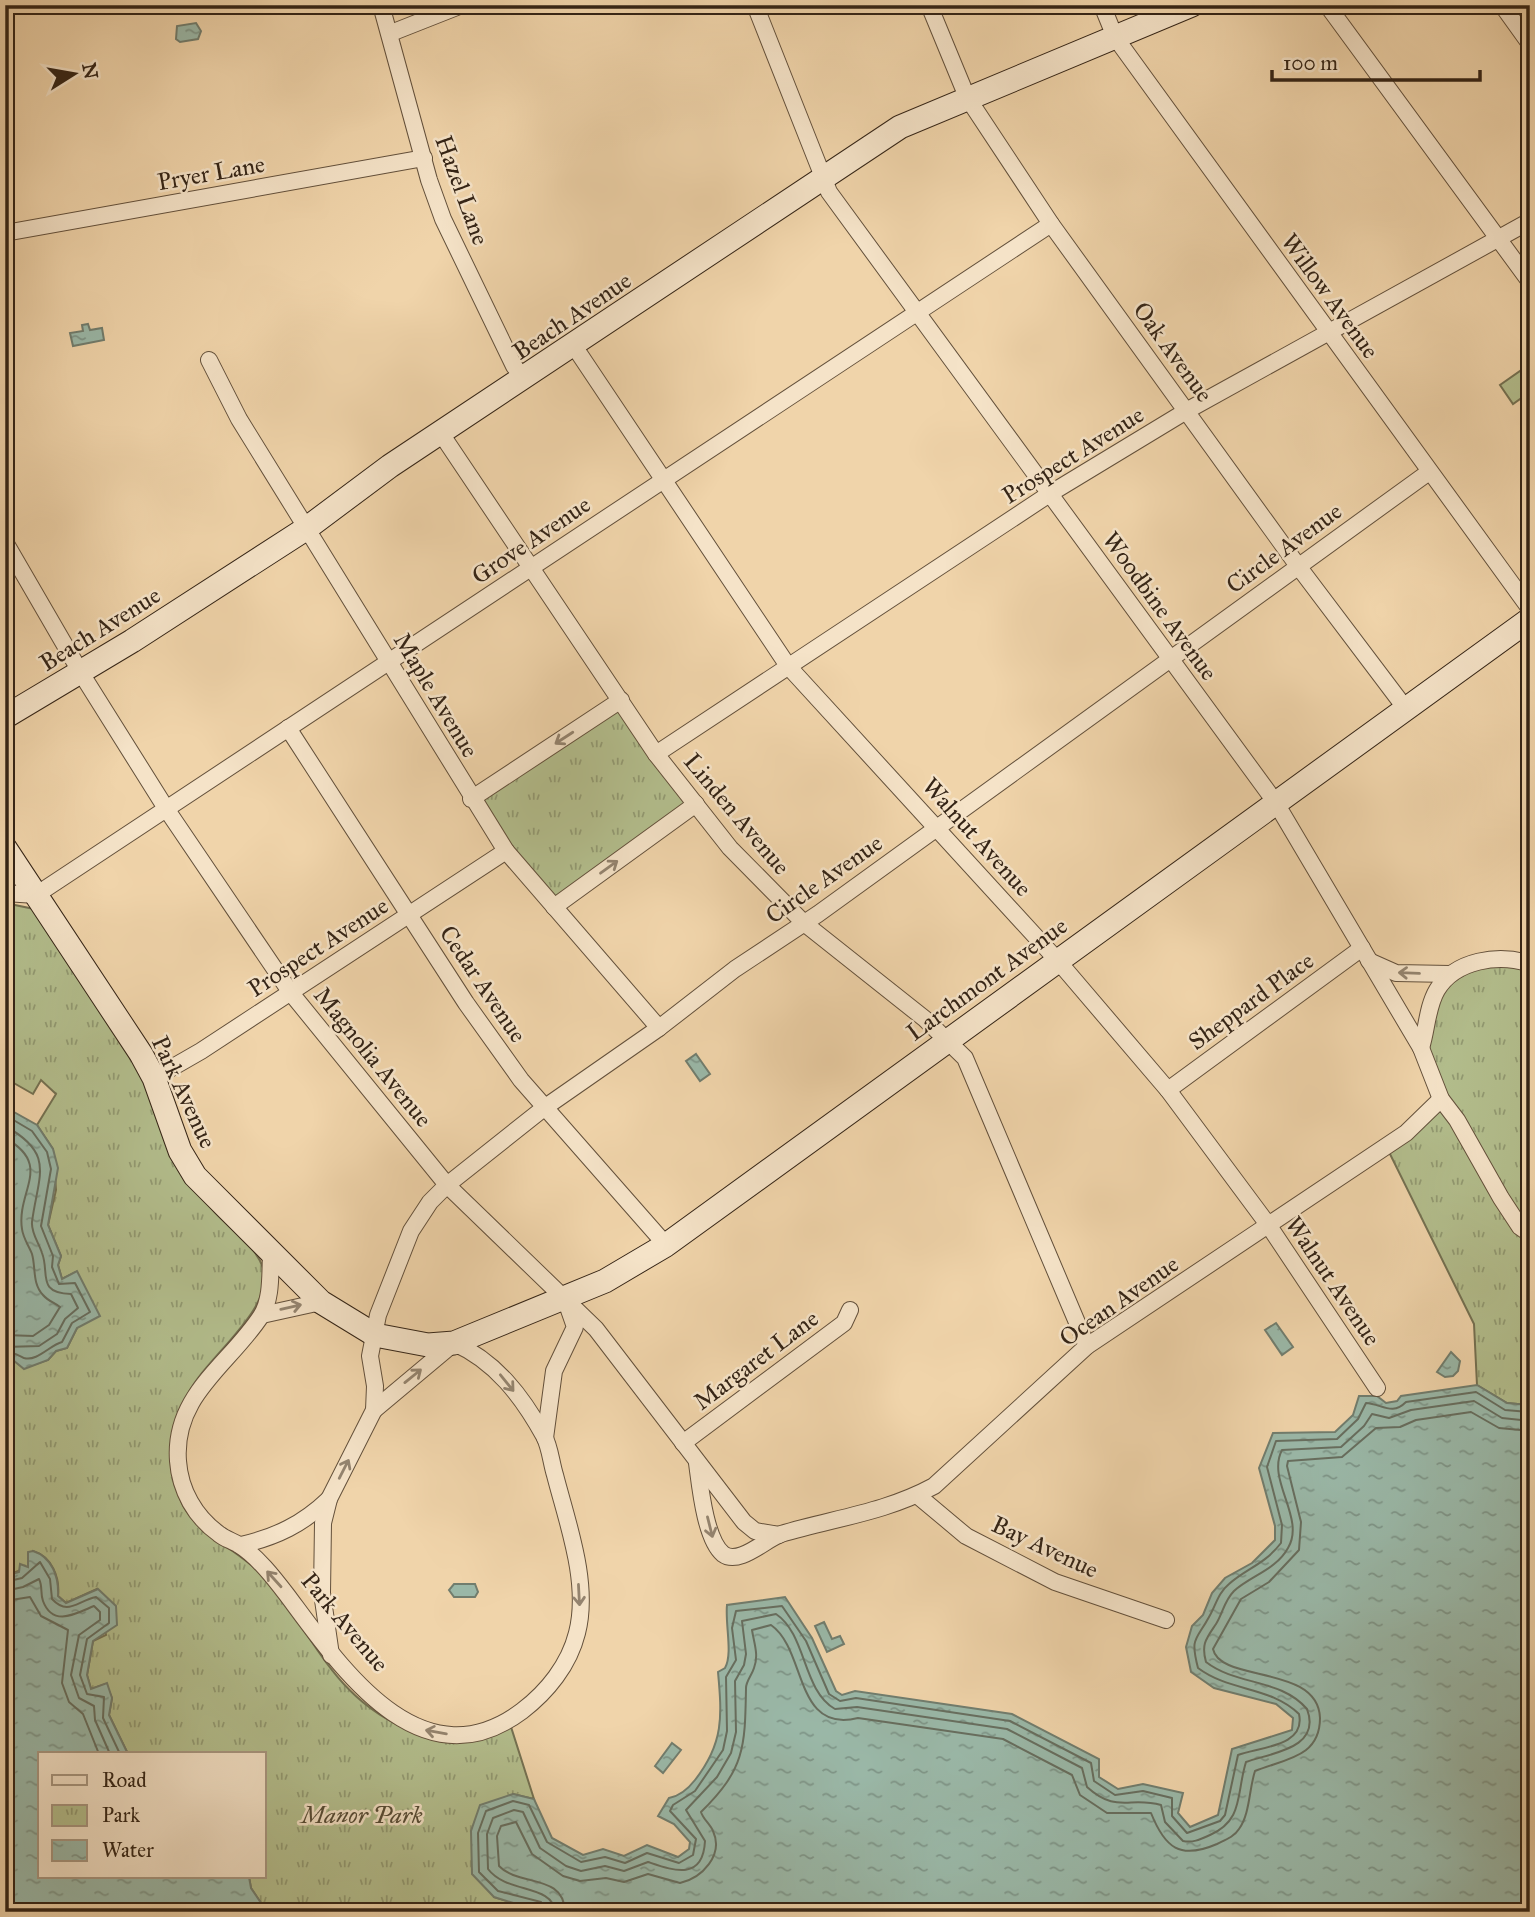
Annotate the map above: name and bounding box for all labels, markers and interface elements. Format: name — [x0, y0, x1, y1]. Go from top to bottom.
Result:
north arrow — [38, 38, 108, 108]
scale bar — [1272, 38, 1481, 82]
text: 100 m — [1283, 50, 1338, 76]
text: N — [77, 61, 103, 81]
street label: Hazel Lane — [428, 131, 496, 249]
street label: Pryer Lane — [155, 149, 267, 197]
street label: Willow Avenue — [1275, 228, 1385, 364]
street label: Beach Avenue — [507, 265, 637, 367]
street label: Oak Avenue — [1127, 296, 1219, 408]
street label: Prospect Avenue — [997, 400, 1149, 510]
street label: Grove Avenue — [466, 489, 596, 591]
street label: Circle Avenue — [1220, 496, 1348, 600]
street label: Woodbine Avenue — [1096, 526, 1224, 686]
street label: Beach Avenue — [34, 580, 166, 678]
street label: Maple Avenue — [387, 627, 485, 763]
one-way arrow — [554, 731, 574, 745]
street label: Linden Avenue — [677, 747, 797, 881]
street label: Walnut Avenue — [916, 771, 1038, 903]
street label: Circle Avenue — [760, 828, 888, 930]
one-way arrow — [599, 860, 618, 874]
street label: Prospect Avenue — [242, 890, 394, 1004]
street label: Larchmont Avenue — [901, 911, 1073, 1047]
street label: Cedar Avenue — [433, 920, 533, 1048]
street label: Sheppard Place — [1182, 945, 1320, 1057]
one-way arrow — [1397, 967, 1420, 980]
street label: Magnolia Avenue — [307, 981, 439, 1133]
street label: Park Avenue — [145, 1031, 223, 1153]
street label: Walnut Avenue — [1279, 1211, 1387, 1351]
street label: Ocean Avenue — [1054, 1249, 1184, 1353]
one-way arrow — [279, 1300, 302, 1314]
street label: Margaret Lane — [688, 1303, 824, 1417]
one-way arrow — [404, 1368, 422, 1383]
one-way arrow — [500, 1374, 515, 1392]
one-way arrow — [337, 1459, 351, 1480]
street label: Bay Avenue — [987, 1509, 1103, 1585]
one-way arrow — [704, 1515, 717, 1538]
street label: Park Avenue — [295, 1566, 395, 1678]
one-way arrow — [266, 1571, 282, 1589]
one-way arrow — [572, 1583, 585, 1606]
one-way arrow — [425, 1725, 447, 1738]
legend — [38, 1752, 266, 1878]
text: Road — [102, 1767, 147, 1793]
park label: Manor Park — [299, 1800, 423, 1830]
text: Park — [102, 1802, 140, 1828]
text: Water — [102, 1837, 154, 1863]

